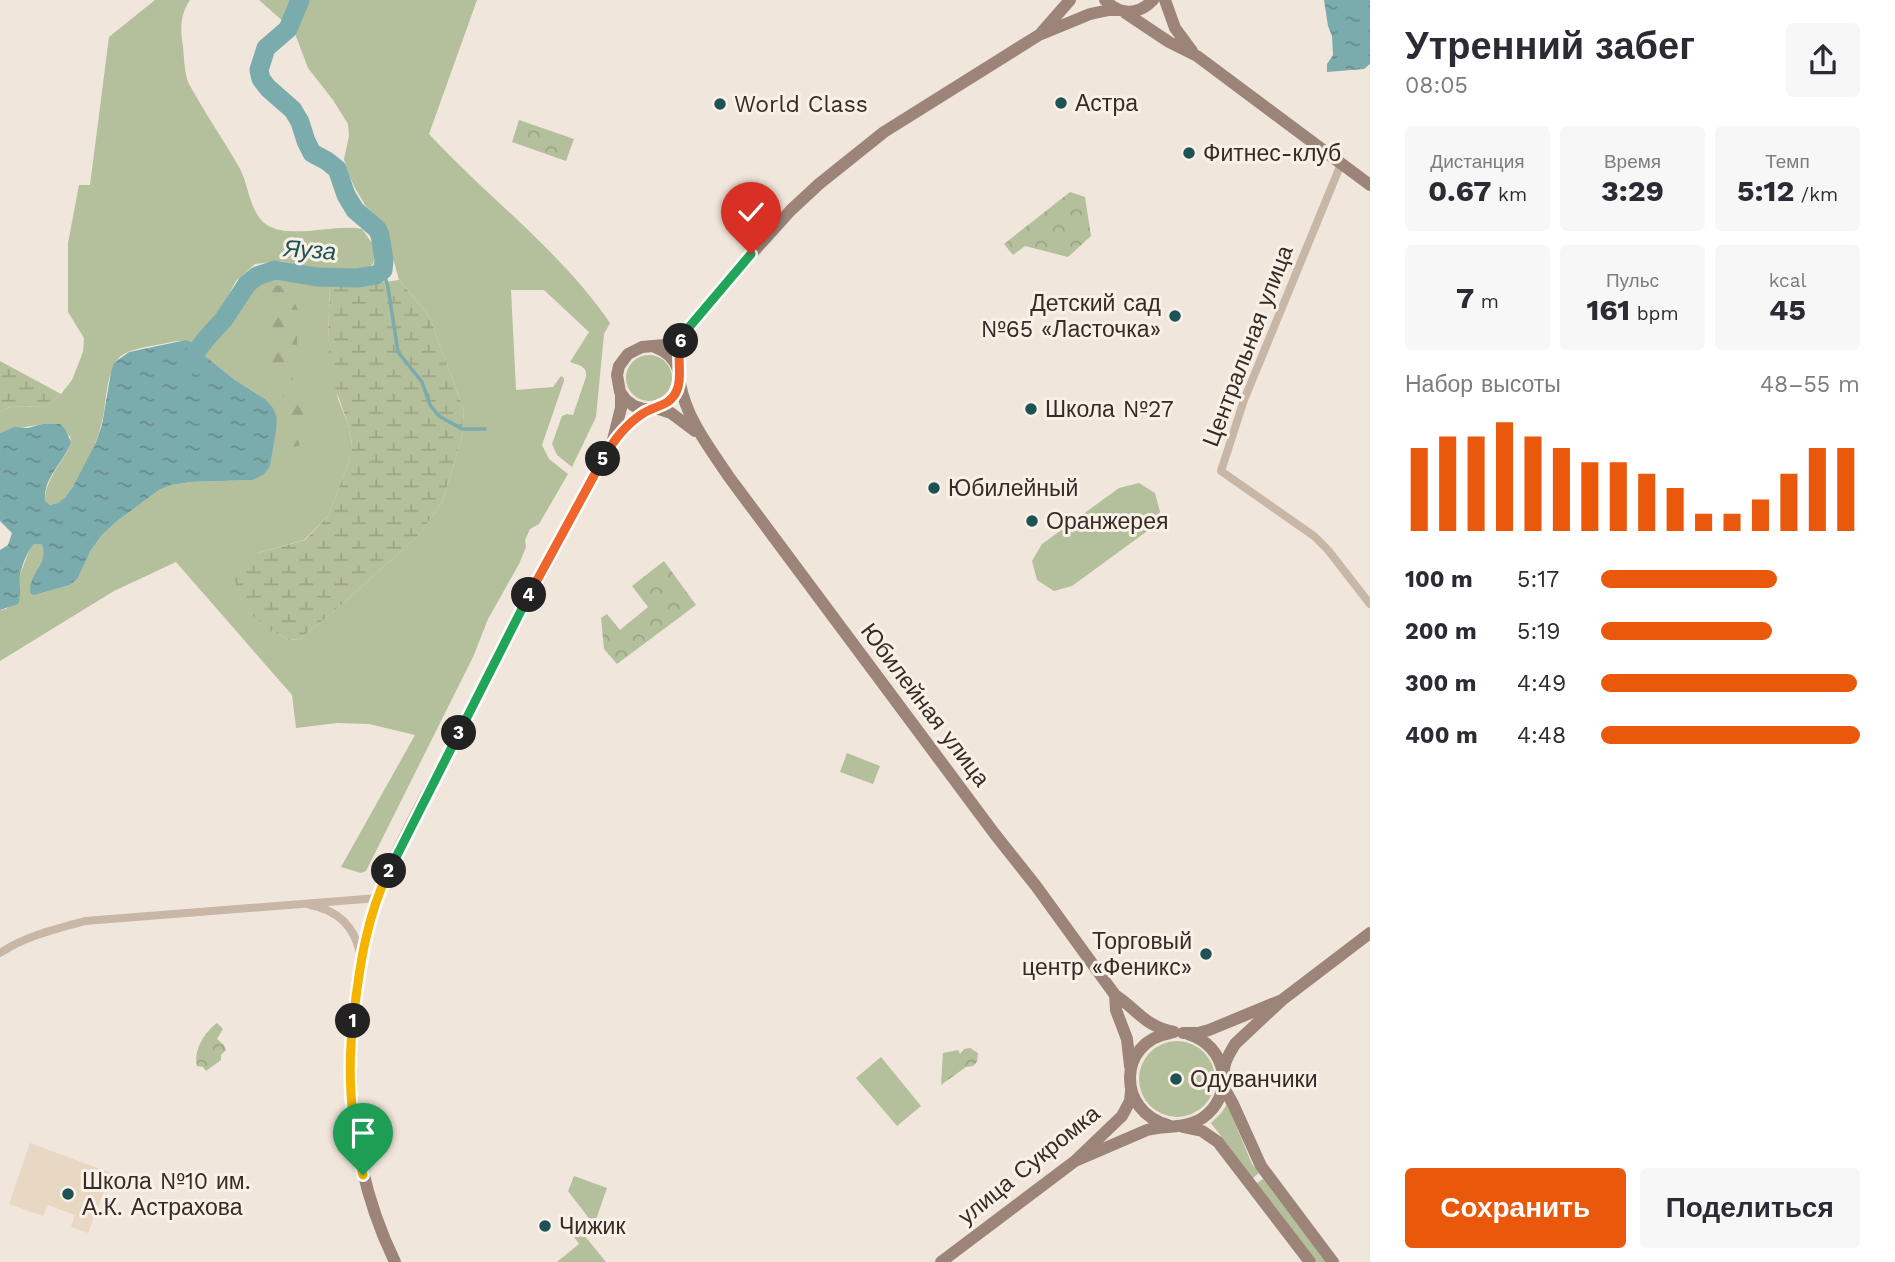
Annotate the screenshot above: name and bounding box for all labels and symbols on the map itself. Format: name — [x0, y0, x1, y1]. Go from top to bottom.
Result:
place label: Астра — [1075, 90, 1138, 117]
place label: World Class — [734, 91, 868, 118]
marker: Астра — [1053, 95, 1069, 111]
marker: World Class — [712, 96, 728, 112]
place label: Фитнес-клуб — [1203, 140, 1341, 167]
marker: Фитнес-клуб — [1181, 145, 1197, 161]
pin — [721, 182, 781, 254]
water label: Яуза — [281, 234, 337, 266]
street label: Центральная улица — [1197, 242, 1299, 450]
place label: Детский сад №65 «Ласточка» — [981, 290, 1162, 343]
marker: Детский сад №65 «Ласточка» — [1167, 308, 1183, 324]
pin: 6 — [664, 324, 698, 358]
place label: Школа №27 — [1045, 396, 1174, 423]
marker: Школа №27 — [1023, 401, 1039, 417]
pin: 5 — [586, 442, 620, 476]
place label: Юбилейный — [948, 475, 1078, 502]
marker: Юбилейный — [926, 480, 942, 496]
place label: Оранжерея — [1046, 508, 1168, 535]
marker: Оранжерея — [1024, 513, 1040, 529]
pin: 4 — [512, 578, 546, 612]
street label: Юбилейная улица — [855, 618, 995, 792]
pin: 3 — [442, 716, 476, 750]
pin: 2 — [372, 854, 406, 888]
place label: Торговый центр «Феникс» — [1022, 928, 1192, 981]
marker: Торговый центр «Феникс» — [1198, 946, 1214, 962]
pin: 1 — [336, 1004, 370, 1038]
place label: Одуванчики — [1190, 1066, 1318, 1093]
marker: Одуванчики — [1168, 1071, 1184, 1087]
street label: улица Сукромка — [953, 1100, 1105, 1230]
pin — [333, 1103, 393, 1175]
place label: Школа №10 им. А.К. Астрахова — [82, 1168, 251, 1221]
marker: Школа №10 им. А.К. Астрахова — [60, 1186, 76, 1202]
place label: Чижик — [559, 1213, 626, 1240]
marker: Чижик — [537, 1218, 553, 1234]

